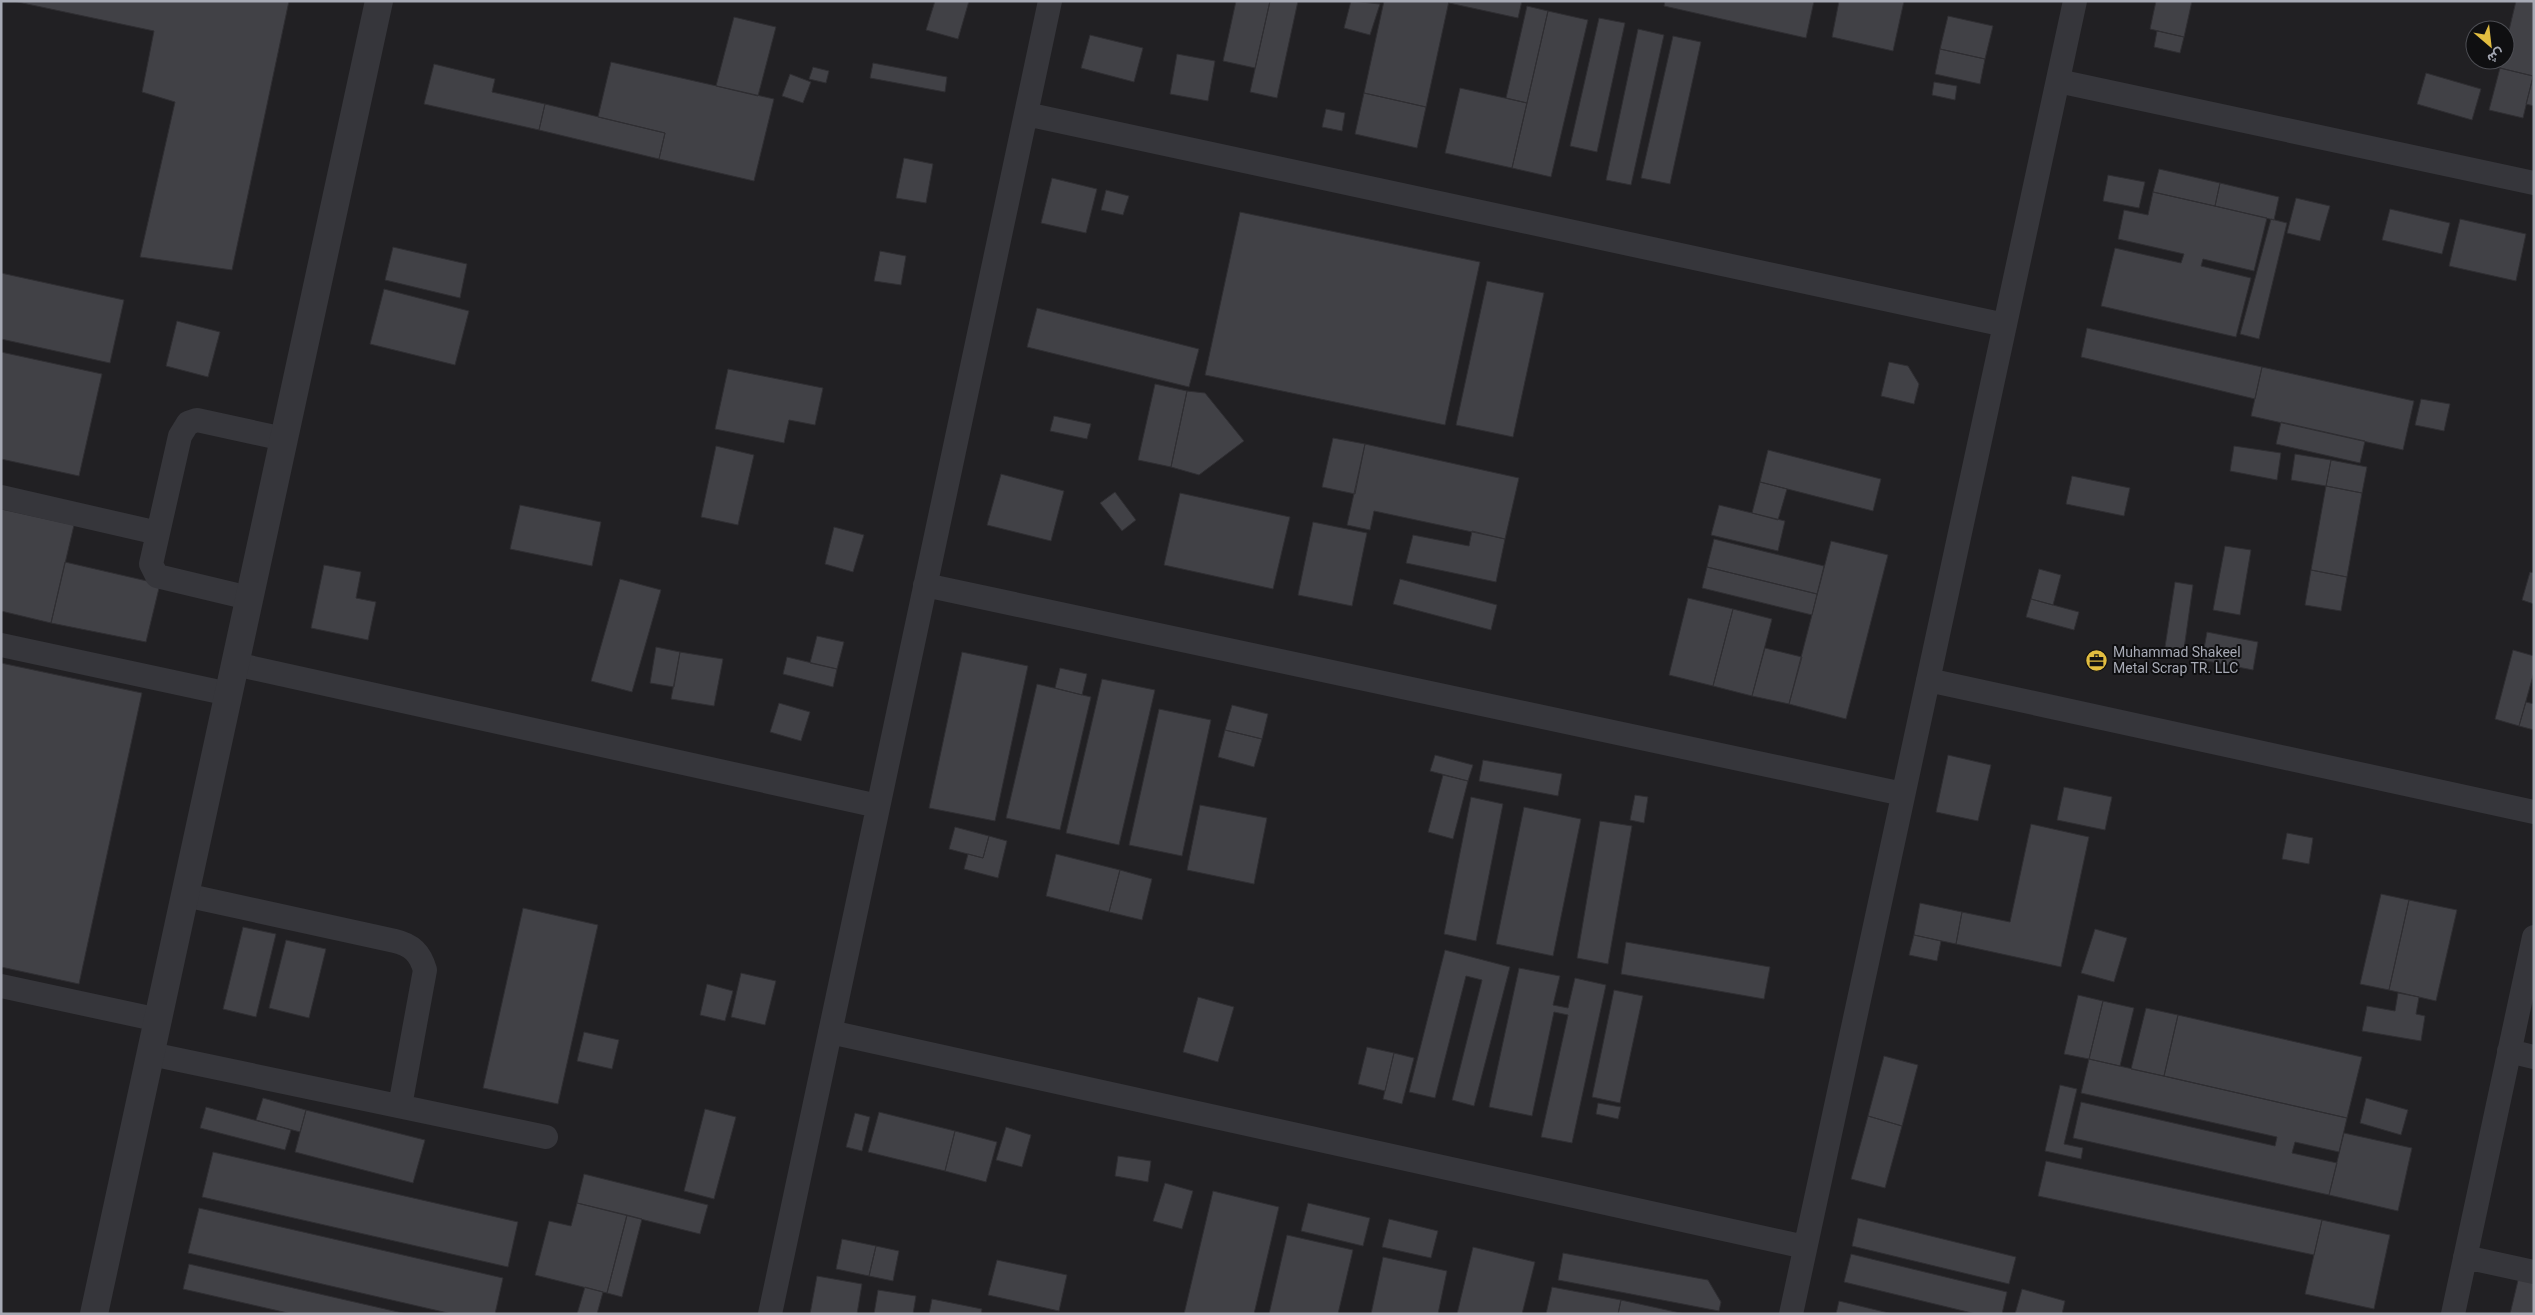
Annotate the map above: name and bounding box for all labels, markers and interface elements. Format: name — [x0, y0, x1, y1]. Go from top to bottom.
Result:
north arrow — [2465, 20, 2515, 70]
text: ش — [2484, 45, 2507, 68]
place label: Muhammad Shakeel Metal Scrap TR. LLC — [2113, 644, 2241, 676]
office icon: Muhammad Shakeel Metal Scrap TR. LLC — [2085, 648, 2109, 672]

